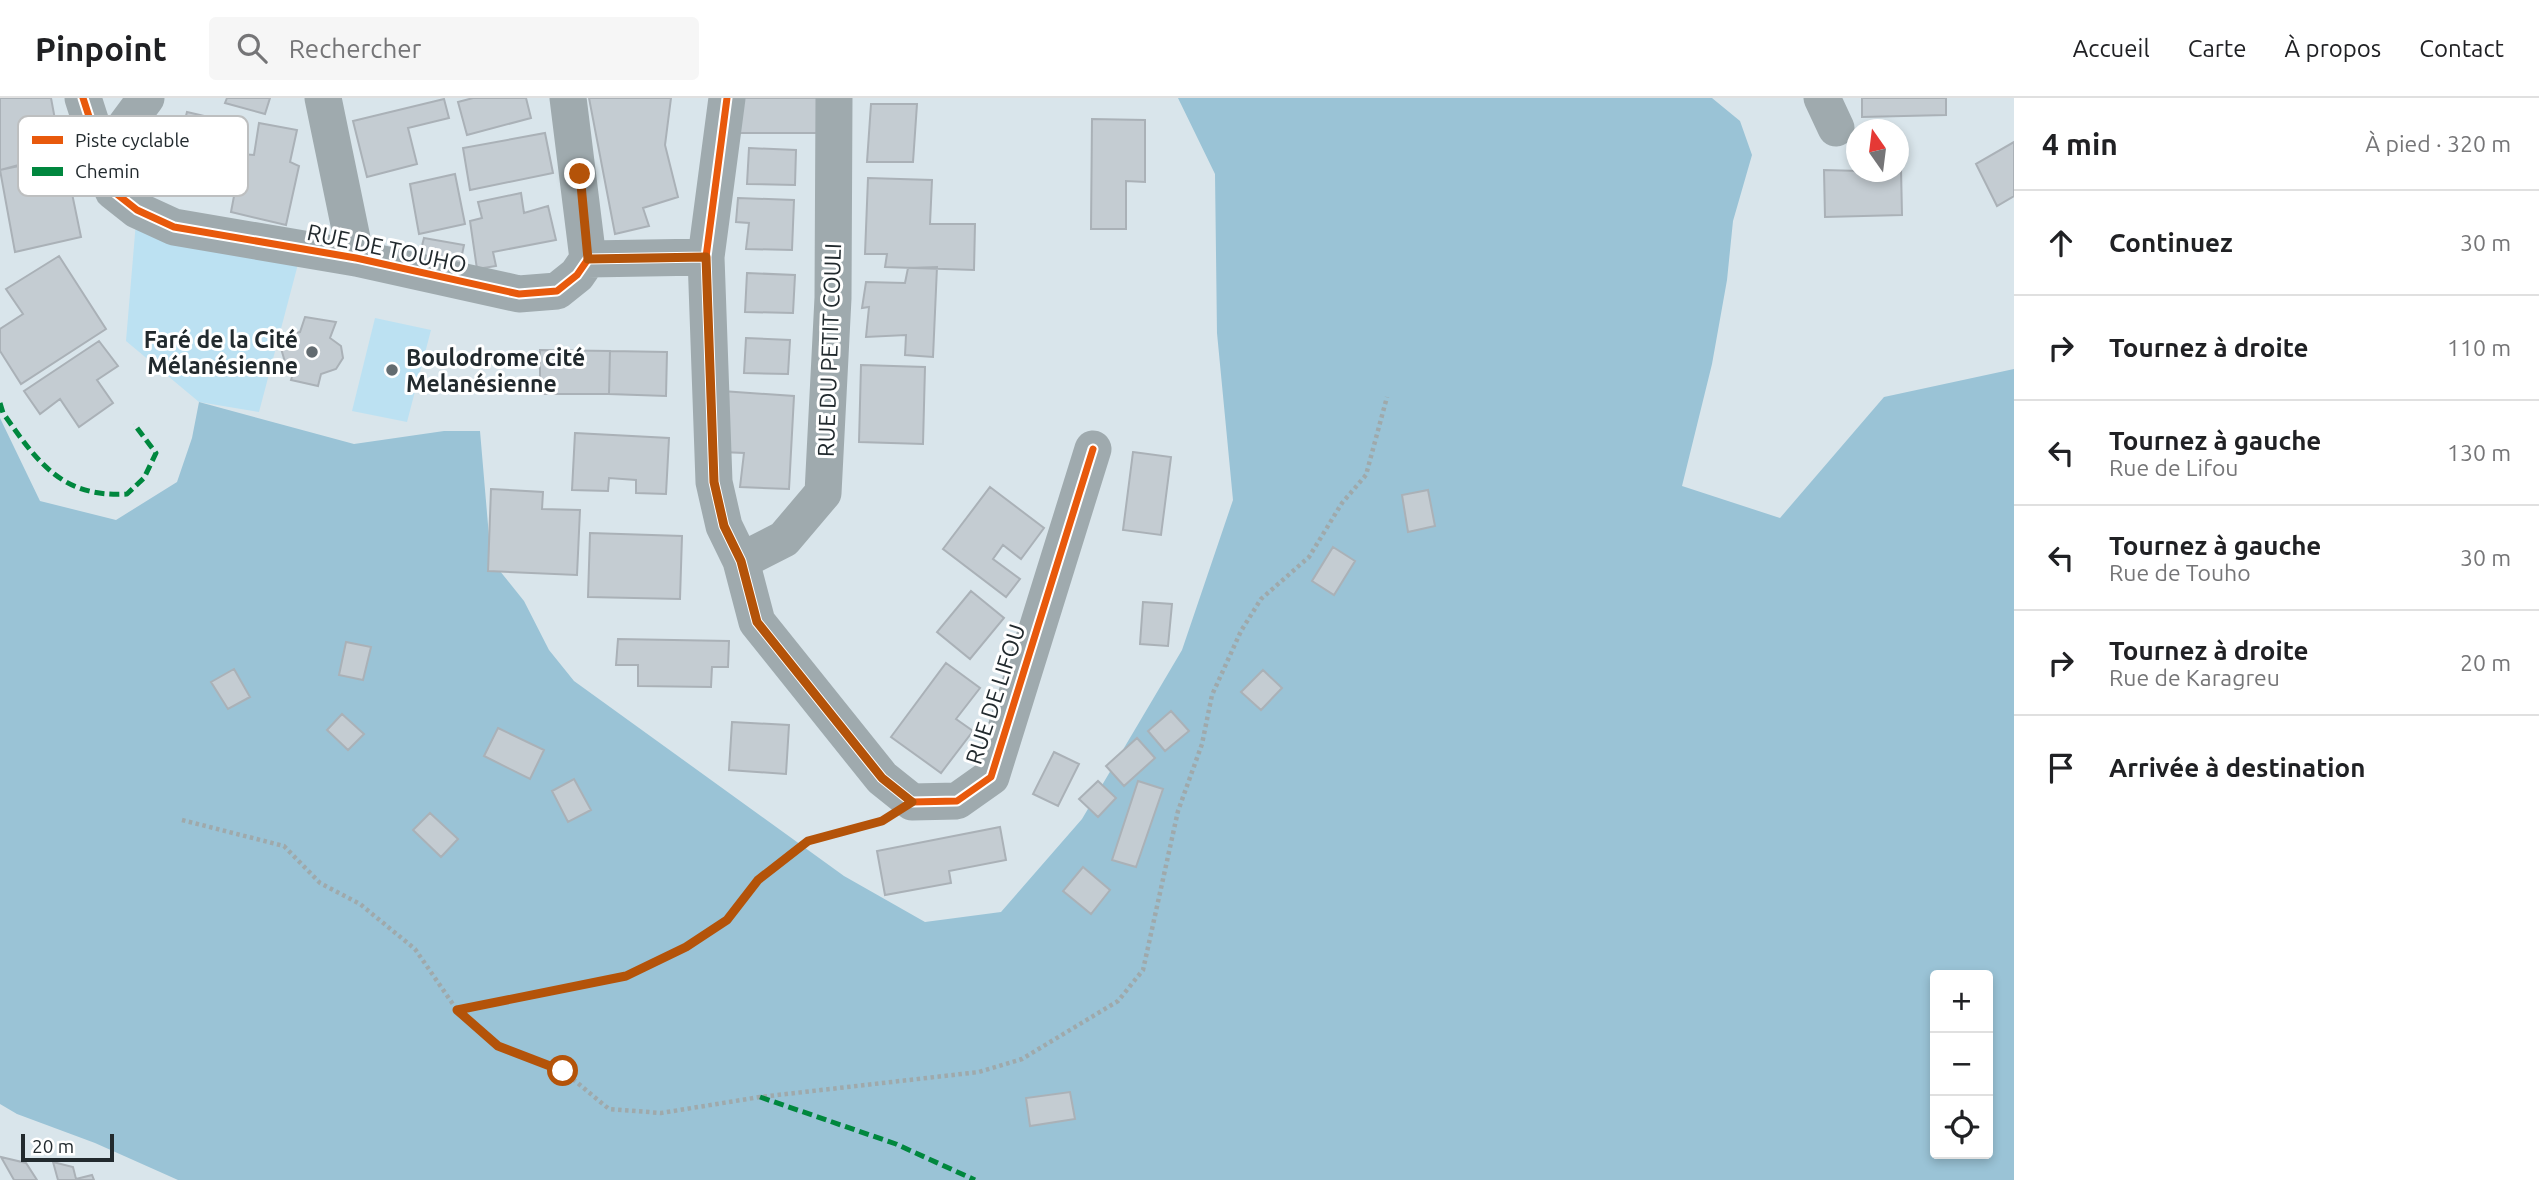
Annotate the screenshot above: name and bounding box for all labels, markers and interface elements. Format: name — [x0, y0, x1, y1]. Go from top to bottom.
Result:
search box — [209, 17, 699, 80]
icon: search — [233, 29, 271, 67]
text: Pinpoint — [35, 30, 167, 67]
text: Rechercher — [289, 34, 421, 63]
text: Accueil — [2073, 35, 2150, 62]
text: Carte — [2188, 35, 2247, 62]
text: À propos — [2285, 35, 2381, 62]
text: Contact — [2419, 35, 2504, 62]
legend — [18, 116, 248, 196]
north arrow — [1846, 119, 1909, 182]
text: 4 min — [2042, 127, 2118, 161]
text: Piste cyclable — [75, 129, 190, 151]
text: À pied · 320 m — [2365, 131, 2511, 156]
route end — [564, 158, 595, 189]
text: Chemin — [75, 160, 140, 182]
street label: RUE DE TOUHO — [305, 219, 469, 277]
icon: ahead — [2042, 224, 2080, 262]
text: Continuez — [2109, 228, 2233, 257]
text: 30 m — [2460, 230, 2511, 255]
street label: RUE DU PETIT COULI — [813, 243, 845, 457]
place label: Faré de la Cité Mélanésienne — [144, 327, 298, 378]
icon: right — [2042, 329, 2080, 367]
text: Tournez à droite — [2109, 333, 2308, 362]
text: 110 m — [2447, 335, 2511, 360]
marker: Faré de la Cité Mélanésienne — [304, 344, 320, 360]
place label: Boulodrome cité Melanésienne — [406, 345, 585, 396]
marker: Boulodrome cité Melanésienne — [384, 362, 400, 378]
text: Tournez à gauche — [2109, 426, 2321, 455]
icon: left — [2042, 434, 2080, 472]
text: 130 m — [2447, 440, 2511, 465]
text: Rue de Lifou — [2109, 455, 2238, 480]
text: Tournez à gauche — [2109, 531, 2321, 560]
icon: left — [2042, 539, 2080, 577]
text: 30 m — [2460, 545, 2511, 570]
text: Rue de Touho — [2109, 560, 2251, 585]
street label: RUE DE LIFOU — [961, 621, 1029, 767]
text: Tournez à droite — [2109, 636, 2308, 665]
icon: right — [2042, 644, 2080, 682]
text: 20 m — [2460, 650, 2511, 675]
text: Rue de Karagreu — [2109, 665, 2280, 690]
icon: arrive — [2042, 749, 2080, 787]
text: Arrivée à destination — [2109, 753, 2365, 782]
map controls — [1930, 970, 1993, 1159]
button: + — [1930, 970, 1993, 1033]
button: − — [1930, 1033, 1993, 1096]
route start — [547, 1055, 578, 1086]
button: locate — [1930, 1096, 1993, 1159]
scale bar — [21, 1131, 114, 1163]
text: 20 m — [32, 1135, 74, 1157]

